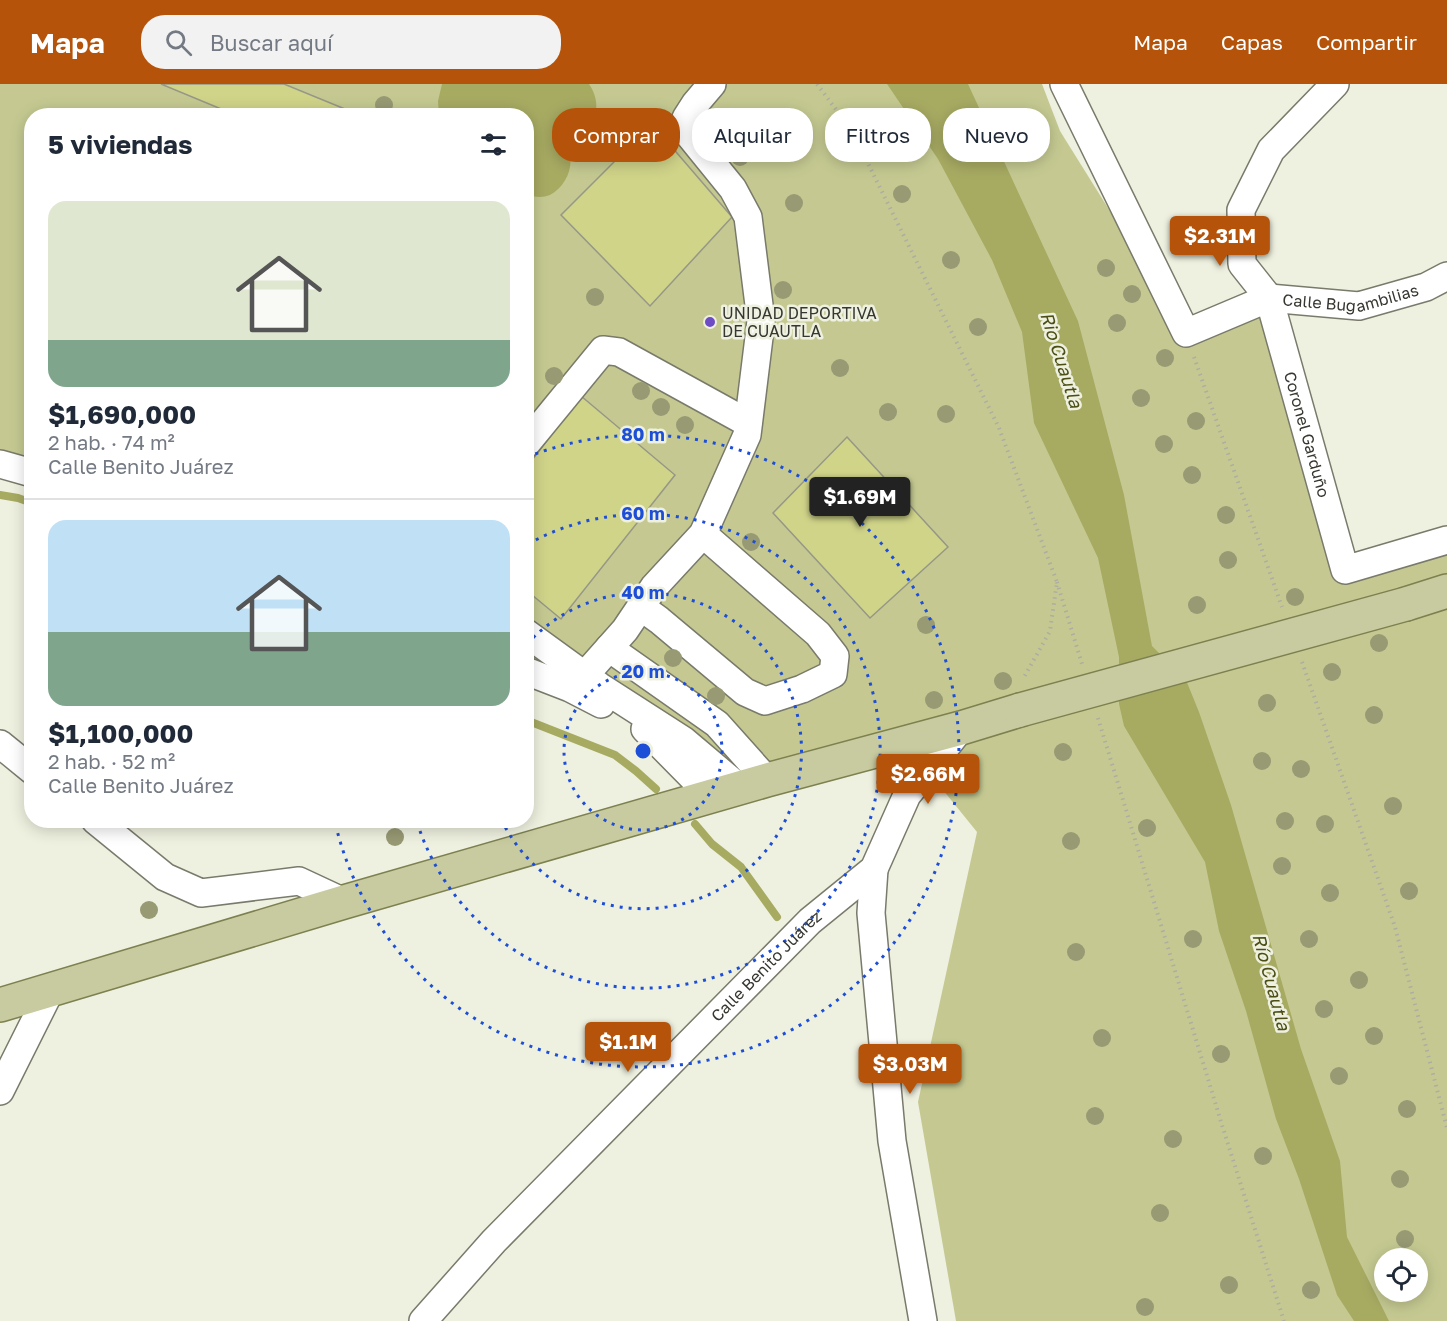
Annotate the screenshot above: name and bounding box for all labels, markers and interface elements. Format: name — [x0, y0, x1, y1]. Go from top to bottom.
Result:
search box — [141, 15, 561, 69]
text: Mapa — [30, 26, 105, 59]
icon: search — [162, 26, 195, 59]
text: Buscar aquí — [210, 29, 333, 56]
text: Mapa — [1133, 29, 1188, 55]
text: Capas — [1221, 29, 1283, 55]
text: Compartir — [1316, 29, 1417, 55]
chip: Comprar — [552, 108, 680, 162]
chip: Alquilar — [692, 108, 813, 162]
chip: Filtros — [825, 108, 931, 162]
chip: Nuevo — [943, 108, 1050, 162]
icon: filters — [477, 128, 510, 161]
text: 5 viviendas — [48, 129, 193, 160]
pin: $2.31M — [1171, 216, 1269, 267]
text: $2.31M — [1184, 223, 1256, 247]
icon: home — [225, 240, 333, 348]
street label: Calle Bugambilias — [1282, 280, 1421, 316]
place label: UNIDAD DEPORTIVA DE CUAUTLA — [722, 303, 877, 341]
water label: Rio Cuautla — [1036, 309, 1088, 411]
marker: UNIDAD DEPORTIVA DE CUAUTLA — [703, 315, 717, 329]
street label: Coronel Garduño — [1280, 369, 1334, 500]
text: $1,690,000 — [48, 399, 196, 430]
text: 80 m — [621, 423, 665, 445]
text: 2 hab. · 74 m² — [48, 430, 175, 454]
text: Calle Benito Juárez — [48, 454, 234, 478]
pin: $1.69M — [811, 477, 909, 528]
text: $1.69M — [823, 484, 897, 508]
text: 60 m — [621, 502, 665, 524]
icon: home — [225, 559, 333, 667]
text: 40 m — [621, 581, 665, 603]
text: 20 m — [622, 660, 664, 682]
text: $1,100,000 — [48, 718, 193, 749]
centre of rings — [633, 741, 653, 761]
text: 2 hab. · 52 m² — [48, 749, 175, 773]
pin: $2.66M — [879, 754, 977, 805]
text: $2.66M — [890, 761, 966, 785]
text: Calle Benito Juárez — [48, 773, 234, 797]
street label: Calle Benito Juárez — [707, 906, 825, 1026]
water label: Río Cuautla — [1248, 931, 1296, 1034]
pin: $1.1M — [586, 1022, 670, 1073]
text: $1.1M — [599, 1029, 657, 1053]
pin: $3.03M — [861, 1044, 959, 1095]
text: $3.03M — [873, 1051, 948, 1075]
map controls — [1374, 1248, 1428, 1302]
button: locate — [1374, 1248, 1428, 1302]

